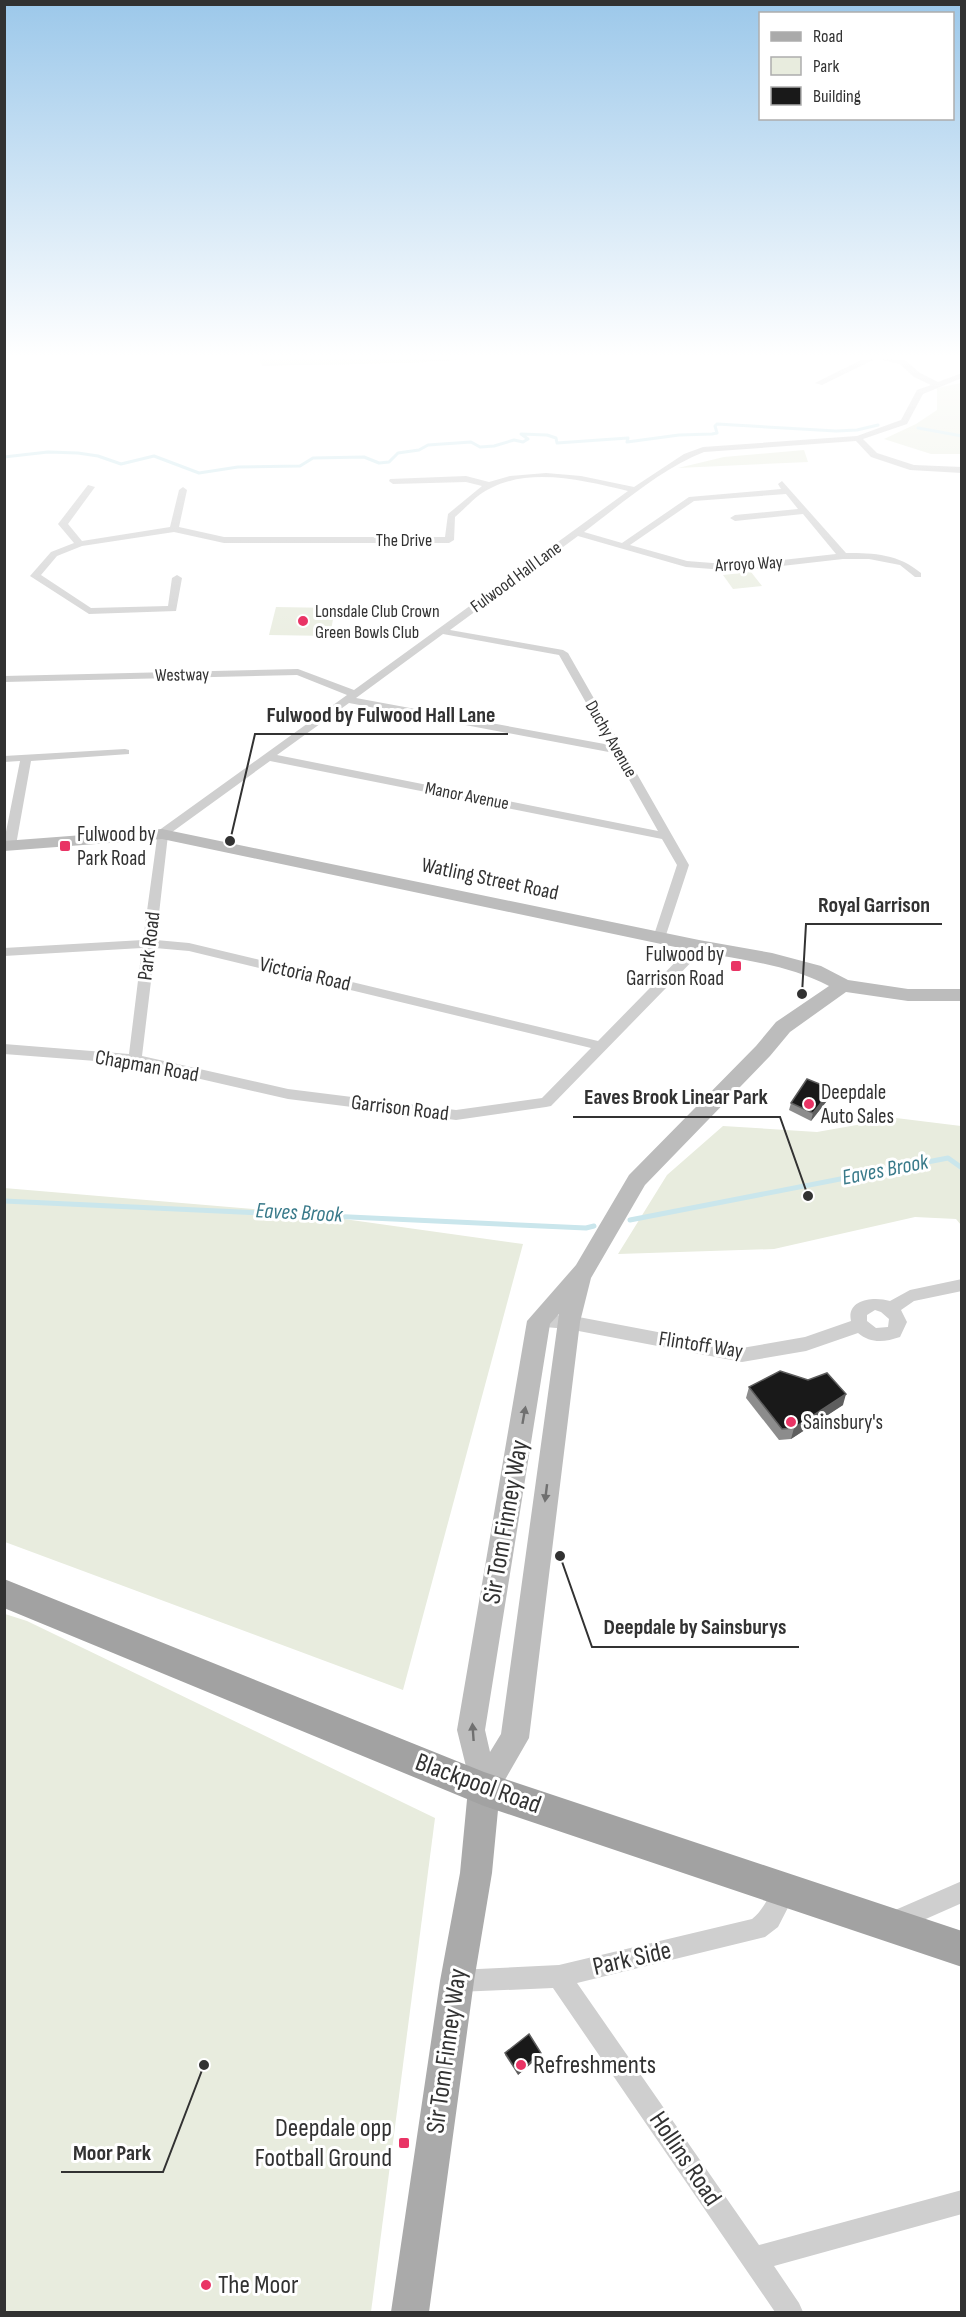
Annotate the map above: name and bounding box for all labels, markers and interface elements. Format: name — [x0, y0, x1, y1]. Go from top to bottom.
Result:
legend — [759, 12, 954, 120]
text: Road — [813, 26, 843, 47]
text: Park — [813, 56, 839, 77]
text: Building — [813, 86, 861, 107]
street label: The Drive — [376, 530, 432, 551]
street label: Fulwood Hall Lane — [466, 537, 566, 617]
street label: Arroyo Way — [714, 552, 783, 576]
place label: Lonsdale Club Crown Green Bowls Club — [315, 601, 440, 643]
marker: Lonsdale Club Crown Green Bowls Club — [296, 614, 310, 628]
street label: Westway — [155, 664, 209, 686]
callout: Fulwood by Fulwood Hall Lane — [255, 694, 508, 734]
street label: Duchy Avenue — [581, 697, 641, 781]
text: Fulwood by Fulwood Hall Lane — [267, 702, 495, 729]
street label: Manor Avenue — [423, 778, 511, 814]
place label: Fulwood by Park Road — [77, 822, 156, 871]
marker: Fulwood by Park Road — [58, 839, 72, 853]
street label: Watling Street Road — [419, 852, 561, 906]
callout: Royal Garrison — [806, 884, 942, 924]
text: Royal Garrison — [818, 892, 930, 919]
street label: Park Road — [132, 910, 166, 982]
place label: Fulwood by Garrison Road — [626, 942, 724, 991]
street label: Victoria Road — [257, 951, 353, 997]
marker: Fulwood by Garrison Road — [729, 959, 743, 973]
street label: Chapman Road — [93, 1045, 201, 1087]
callout: Eaves Brook Linear Park — [573, 1077, 780, 1117]
place label: Deepdale Auto Sales — [820, 1080, 894, 1129]
text: Eaves Brook Linear Park — [584, 1084, 769, 1111]
street label: Garrison Road — [350, 1090, 450, 1126]
marker: Deepdale Auto Sales — [802, 1097, 816, 1111]
water label: Eaves Brook — [840, 1148, 931, 1192]
water label: Eaves Brook — [255, 1197, 344, 1229]
street label: Flintoff Way — [657, 1326, 745, 1364]
one-way arrow — [519, 1405, 528, 1424]
place label: Sainsbury's — [803, 1410, 883, 1435]
marker: Sainsbury's — [784, 1415, 798, 1429]
street label: Sir Tom Finney Way — [476, 1438, 536, 1606]
one-way arrow — [541, 1484, 551, 1503]
callout: Deepdale by Sainsburys — [592, 1607, 799, 1647]
text: Deepdale by Sainsburys — [604, 1614, 786, 1641]
one-way arrow — [468, 1722, 478, 1741]
street label: Blackpool Road — [411, 1747, 545, 1821]
street label: Park Side — [590, 1935, 674, 1983]
street label: Sir Tom Finney Way — [420, 1967, 474, 2135]
place label: Refreshments — [533, 2050, 656, 2081]
marker: Refreshments — [514, 2058, 528, 2072]
street label: Hollins Road — [642, 2106, 728, 2212]
place label: Deepdale opp Football Ground — [255, 2113, 392, 2174]
callout: Moor Park — [61, 2132, 163, 2172]
marker: Deepdale opp Football Ground — [397, 2136, 411, 2150]
text: Moor Park — [73, 2140, 152, 2167]
place label: The Moor — [218, 2270, 299, 2301]
marker: The Moor — [199, 2278, 213, 2292]

